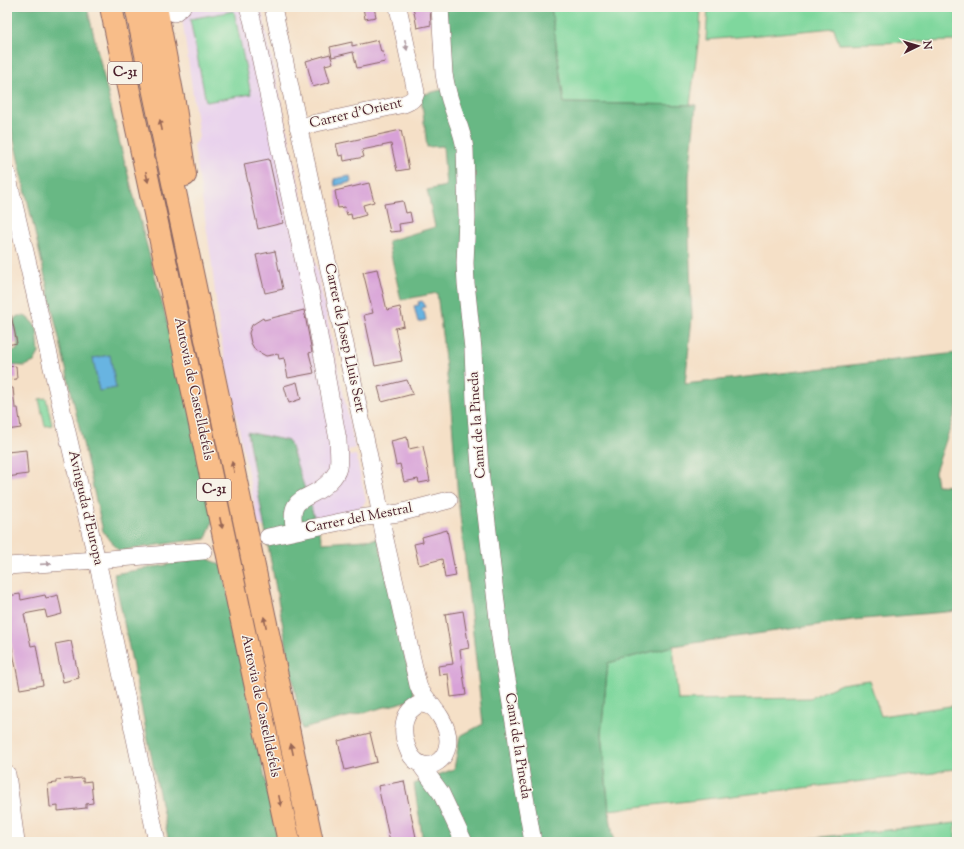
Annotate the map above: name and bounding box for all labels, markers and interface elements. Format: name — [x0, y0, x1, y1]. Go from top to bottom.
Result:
north arrow — [898, 26, 938, 66]
one-way arrow — [403, 39, 409, 51]
text: N — [919, 39, 935, 51]
road number: C-31 — [108, 62, 142, 84]
street label: Carrer d'Orient — [308, 94, 405, 134]
one-way arrow — [157, 118, 163, 131]
one-way arrow — [144, 171, 150, 184]
street label: Carrer de Josep Lluis Sert — [318, 262, 370, 415]
street label: Autovia de Castelldefels — [168, 316, 218, 462]
street label: Camí de la Pineda — [464, 370, 492, 479]
street label: Avinguda d'Europa — [62, 449, 108, 568]
one-way arrow — [230, 461, 236, 473]
road number: C-31 — [197, 479, 231, 501]
street label: Carrer del Mestral — [304, 499, 414, 539]
one-way arrow — [219, 517, 225, 530]
one-way arrow — [40, 560, 52, 567]
one-way arrow — [262, 616, 268, 628]
street label: Autovia de Castelldefels — [235, 633, 285, 779]
street label: Camí de la Pineda — [499, 691, 535, 801]
one-way arrow — [289, 743, 295, 755]
one-way arrow — [278, 795, 284, 807]

